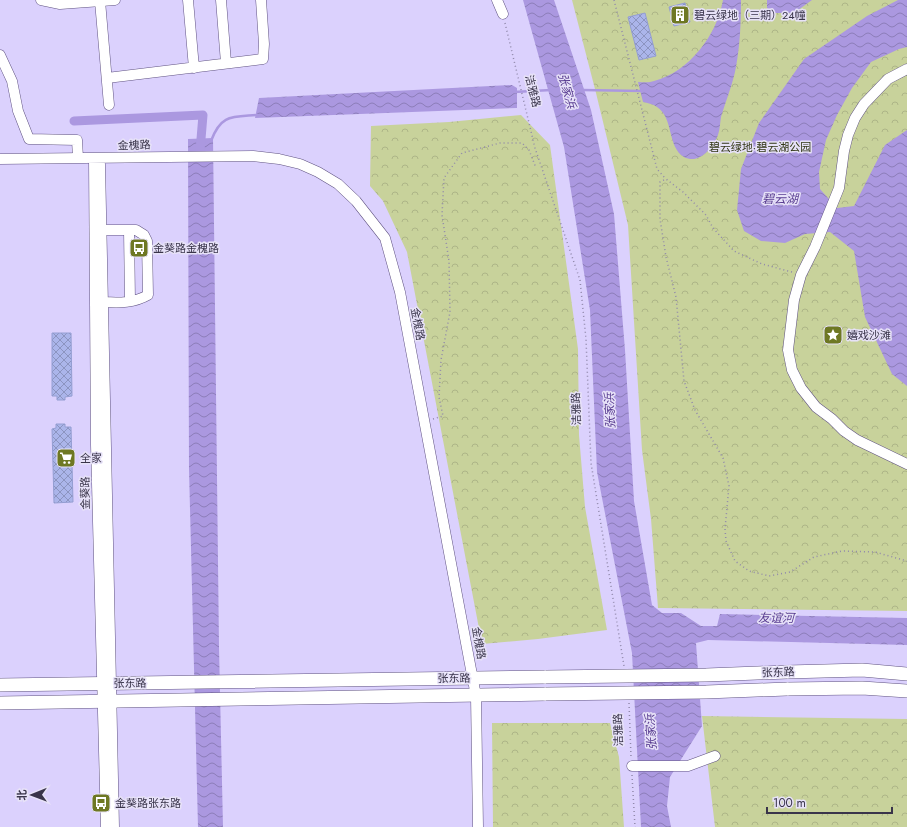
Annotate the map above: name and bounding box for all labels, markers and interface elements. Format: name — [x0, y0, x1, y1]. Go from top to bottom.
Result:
building icon: 碧云绿地（三期）24幢 — [669, 4, 691, 26]
place label: 碧云绿地（三期）24幢 — [694, 7, 806, 23]
water label: 张家浜 — [553, 71, 581, 112]
street label: 洁雅路 — [521, 73, 545, 109]
street label: 金槐路 — [117, 136, 151, 154]
park label: 碧云绿地·碧云湖公园 — [709, 139, 811, 155]
water label: 碧云湖 — [762, 190, 800, 208]
bus stop icon: 金葵路金槐路 — [128, 237, 150, 259]
place label: 金葵路金槐路 — [153, 240, 219, 256]
street label: 金槐路 — [407, 306, 429, 342]
place icon: 嬉戏沙滩 — [822, 324, 844, 346]
place label: 嬉戏沙滩 — [847, 327, 891, 343]
street label: 洁雅路 — [567, 392, 585, 426]
water label: 张家浜 — [600, 392, 620, 429]
supermarket icon: 全家 — [55, 447, 77, 469]
place label: 全家 — [80, 450, 102, 466]
street label: 金葵路 — [77, 476, 93, 510]
water label: 友谊河 — [758, 609, 796, 627]
street label: 金槐路 — [468, 625, 490, 661]
street label: 张东路 — [761, 663, 795, 681]
street label: 张东路 — [437, 670, 471, 686]
street label: 张东路 — [113, 675, 147, 691]
water label: 张家浜 — [641, 712, 661, 751]
street label: 洁雅路 — [609, 713, 627, 747]
north arrow — [12, 775, 52, 815]
scale bar — [767, 789, 892, 815]
text: 北 — [14, 790, 30, 801]
bus stop icon: 金葵路张东路 — [90, 792, 112, 814]
text: 100 m — [773, 794, 806, 812]
place label: 金葵路张东路 — [115, 795, 181, 811]

